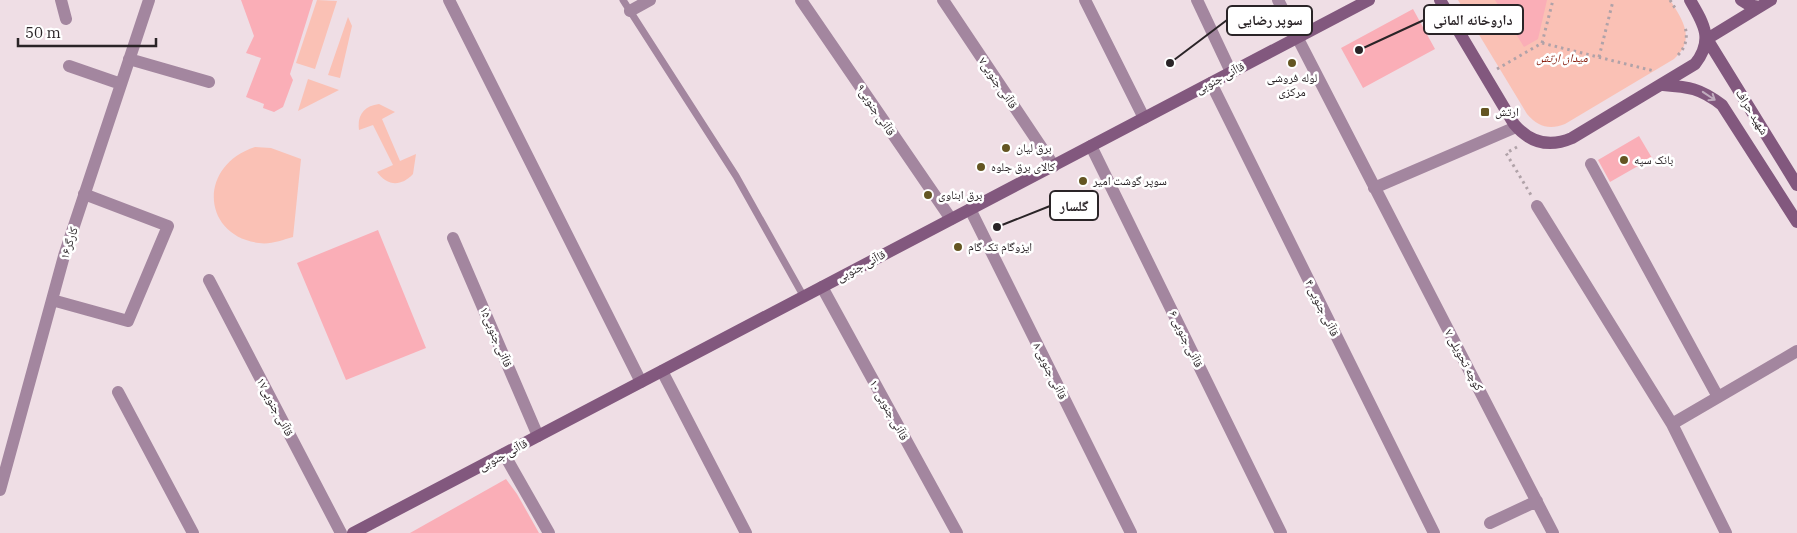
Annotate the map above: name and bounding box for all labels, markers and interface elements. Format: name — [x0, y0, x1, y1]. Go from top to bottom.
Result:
callout: داروخانه المانی — [1424, 5, 1523, 34]
callout: سوپر رضایی — [1227, 6, 1312, 35]
text: سوپر رضایی — [1237, 11, 1303, 29]
text: داروخانه المانی — [1433, 11, 1513, 29]
scale bar — [18, 15, 155, 47]
text: 50 m — [25, 23, 61, 42]
park label: میدان ارتش — [1536, 50, 1588, 66]
street label: قاآنی جنوبی۷ — [975, 54, 1021, 112]
marker: لوله فروشی مرکزی — [1286, 57, 1298, 69]
street label: قاآنی جنوبی — [1193, 58, 1247, 97]
place label: لوله فروشی مرکزی — [1267, 70, 1317, 99]
street label: قاآنی جنوبی۹ — [853, 81, 899, 139]
street label: شهید حراف — [1732, 86, 1772, 137]
one-way arrow — [1702, 91, 1716, 101]
place label: ارتش — [1495, 104, 1519, 119]
marker: ارتش — [1479, 106, 1491, 118]
place label: برق لیان — [1016, 140, 1052, 155]
marker: برق لیان — [1000, 142, 1012, 154]
place label: بانک سپه — [1634, 152, 1673, 167]
marker: بانک سپه — [1618, 154, 1630, 166]
place label: کالای برق جلوه — [991, 159, 1055, 174]
marker: کالای برق جلوه — [975, 161, 987, 173]
place label: سوپر گوشت امیر — [1092, 173, 1167, 188]
marker: سوپر گوشت امیر — [1077, 175, 1089, 187]
place label: برق ابناوی — [938, 187, 982, 202]
marker: برق ابناوی — [922, 189, 934, 201]
callout: گلسار — [1050, 191, 1098, 220]
text: گلسار — [1059, 197, 1089, 215]
street label: کارگر۱۶ — [56, 225, 81, 261]
place label: ایزوگام تک گام — [968, 239, 1032, 255]
marker: ایزوگام تک گام — [952, 241, 964, 253]
street label: قاآنی جنوبی — [834, 246, 888, 285]
street label: قاآنی جنوبی ۴ — [1302, 277, 1343, 339]
street label: قاآنی جنوبی۱۵ — [477, 304, 516, 369]
street label: قاآنی جنوبی ۶ — [1166, 308, 1207, 370]
street label: کوچه تحویلی ۷ — [1442, 326, 1487, 393]
street label: قاآنی جنوبی ۸ — [1030, 340, 1071, 402]
street label: قاآنی جنوبی۱۷ — [253, 375, 297, 439]
street label: قاآنی جنوبی ۱۰ — [866, 377, 912, 443]
street label: قاآنی جنوبی — [476, 435, 530, 474]

